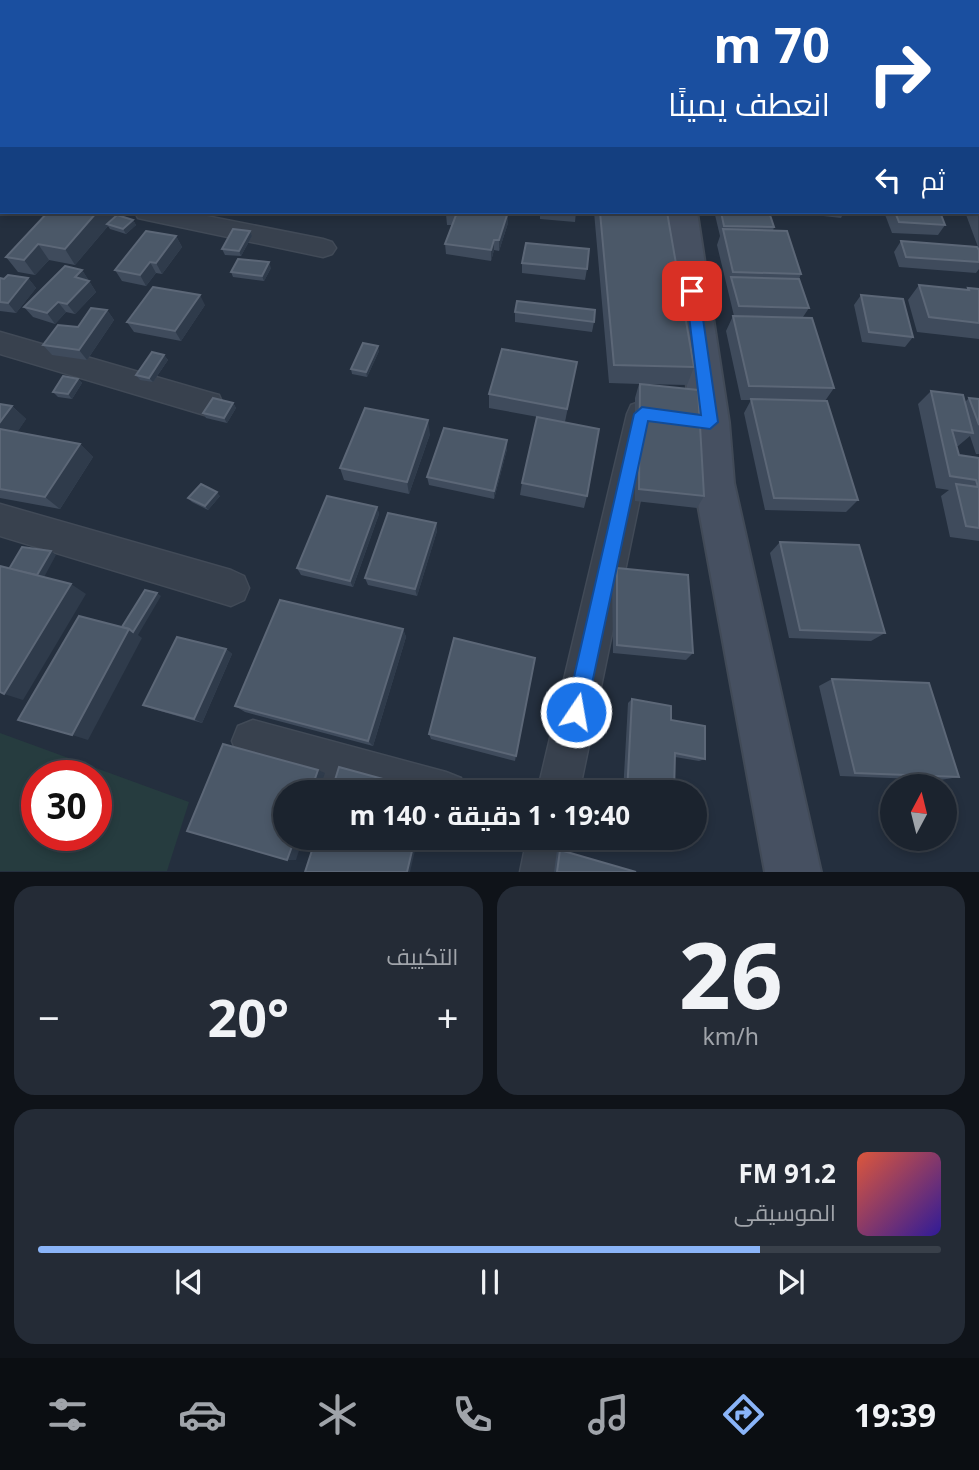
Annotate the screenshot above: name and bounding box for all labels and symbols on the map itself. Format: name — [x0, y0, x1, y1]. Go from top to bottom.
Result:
pin — [662, 261, 722, 321]
position arrow — [539, 675, 613, 749]
speed limit sign: 30 — [21, 760, 112, 851]
north arrow — [880, 774, 957, 850]

